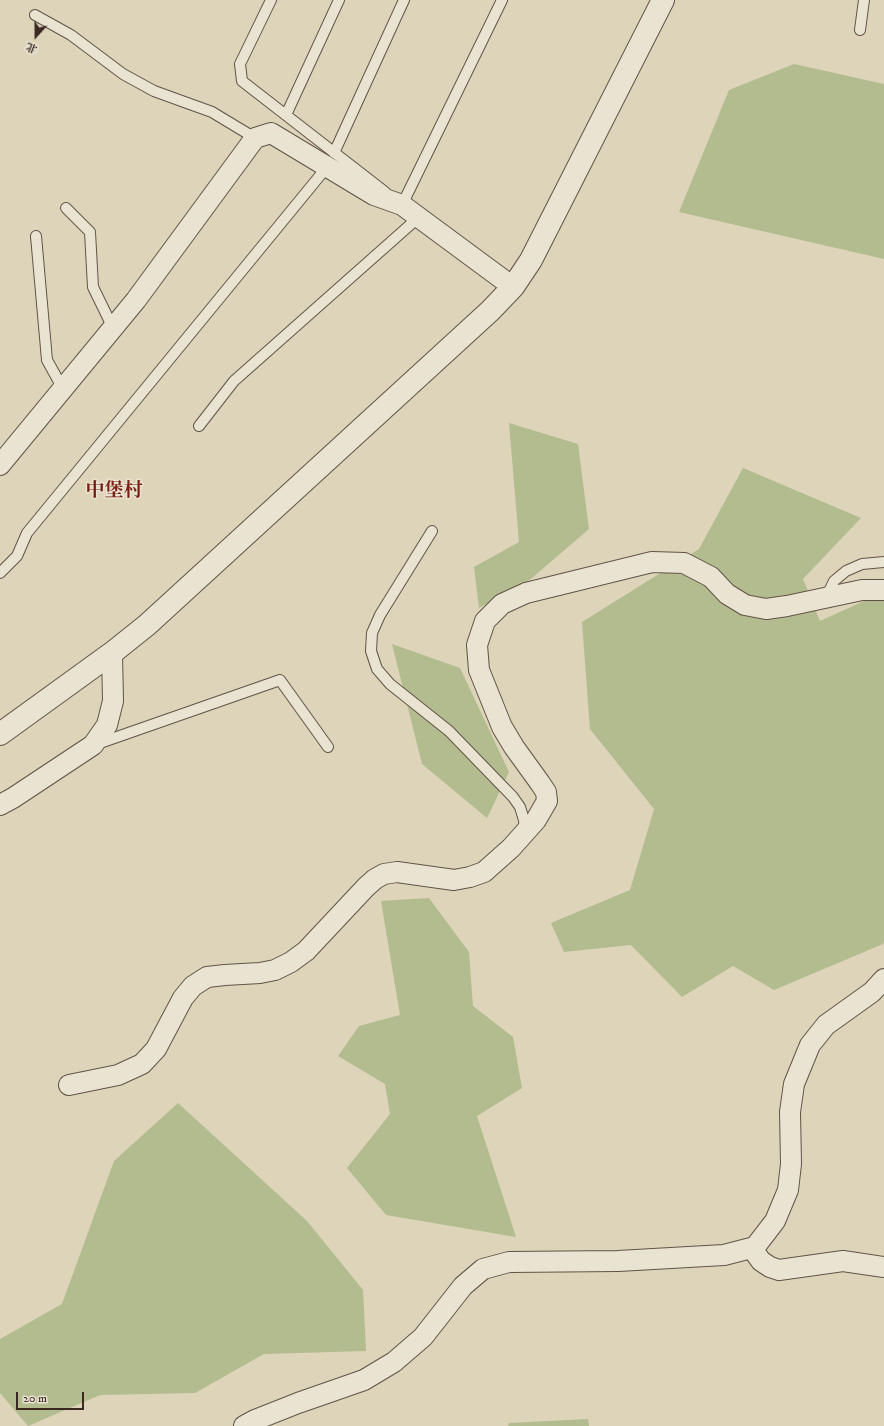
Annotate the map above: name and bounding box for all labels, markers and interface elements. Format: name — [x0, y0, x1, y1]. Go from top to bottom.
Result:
north arrow — [16, 16, 56, 56]
text: 北 — [24, 39, 39, 56]
district label: 中堡村 — [86, 481, 142, 503]
scale bar — [18, 1384, 86, 1410]
text: 20 m — [23, 1391, 47, 1406]

